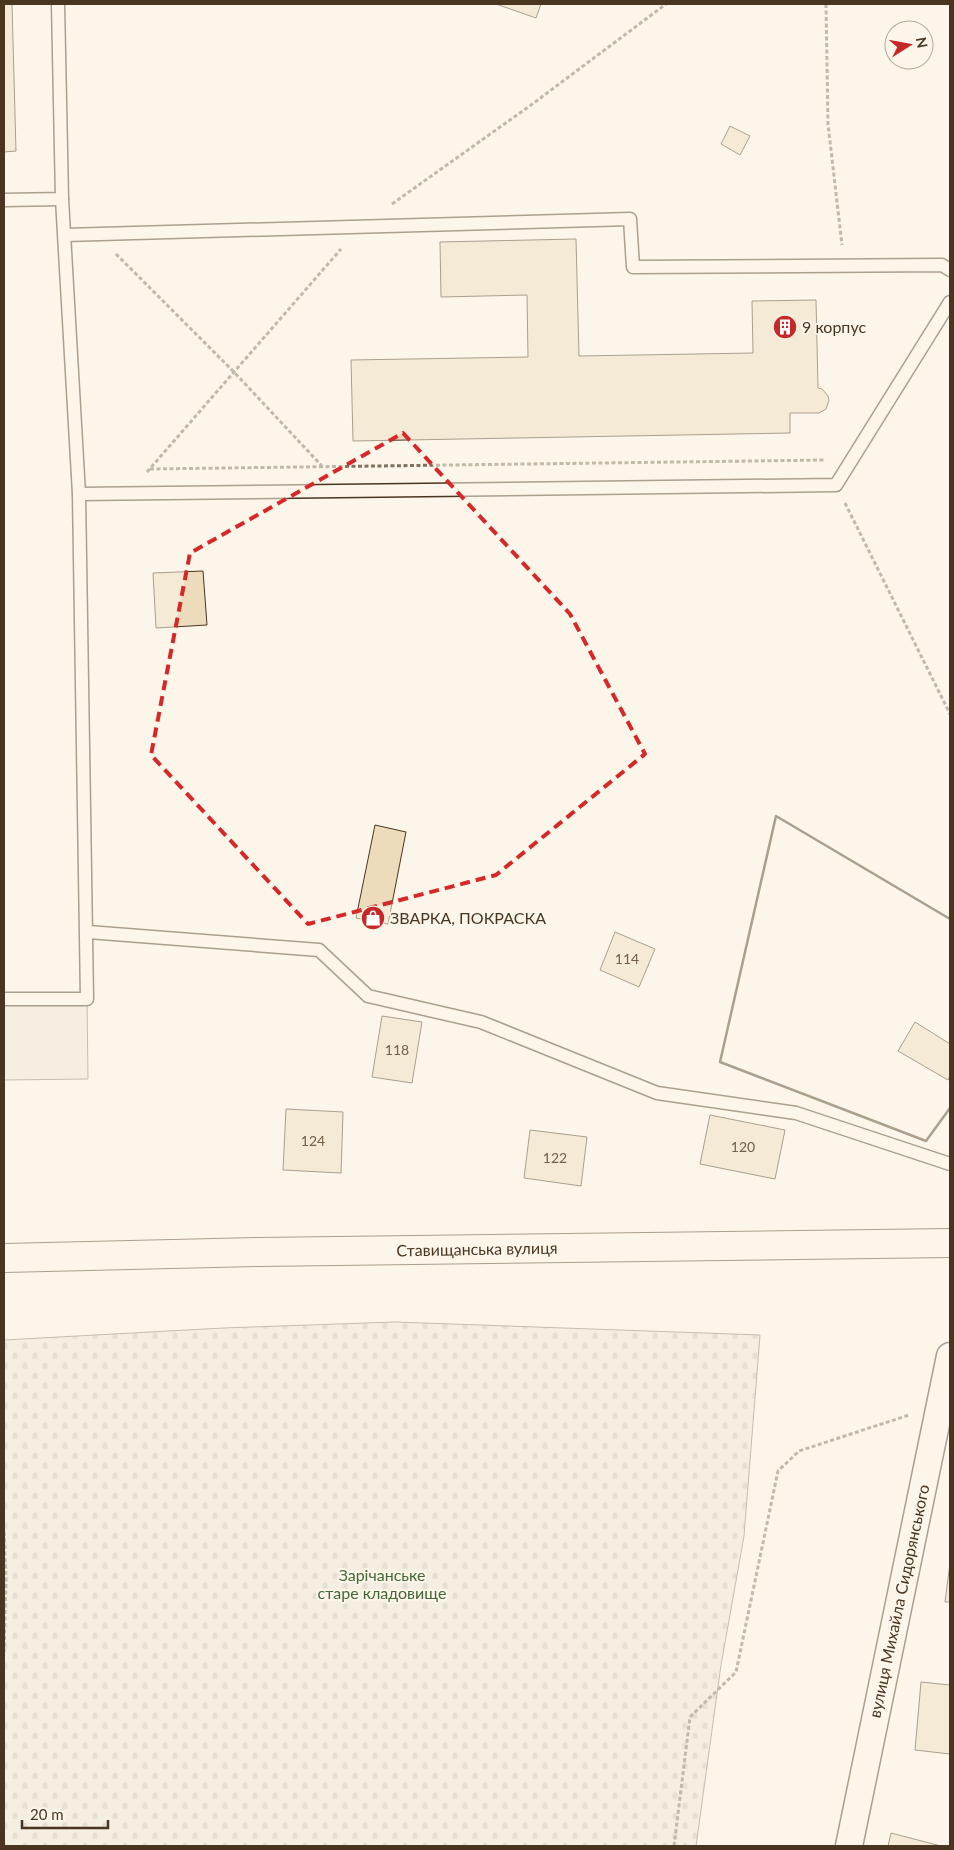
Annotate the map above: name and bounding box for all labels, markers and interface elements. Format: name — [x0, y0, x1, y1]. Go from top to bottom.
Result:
north arrow — [884, 20, 934, 70]
text: N — [913, 36, 932, 49]
building icon: 9 корпус — [772, 314, 798, 340]
place label: 9 корпус — [802, 317, 866, 336]
shop icon: ЗВАРКА, ПОКРАСКА — [360, 905, 386, 931]
place label: ЗВАРКА, ПОКРАСКА — [390, 908, 546, 927]
house number: 114 — [615, 950, 639, 967]
house number: 118 — [385, 1041, 409, 1058]
house number: 124 — [301, 1132, 325, 1149]
house number: 120 — [731, 1138, 755, 1155]
house number: 122 — [543, 1149, 567, 1166]
street label: Ставищанська вулиця — [396, 1238, 558, 1259]
street label: вулиця Михайла Сидорянського — [864, 1482, 933, 1719]
park label: Зарічанське старе кладовище — [318, 1565, 446, 1602]
scale bar — [22, 1798, 109, 1830]
text: 20 m — [30, 1805, 64, 1823]

